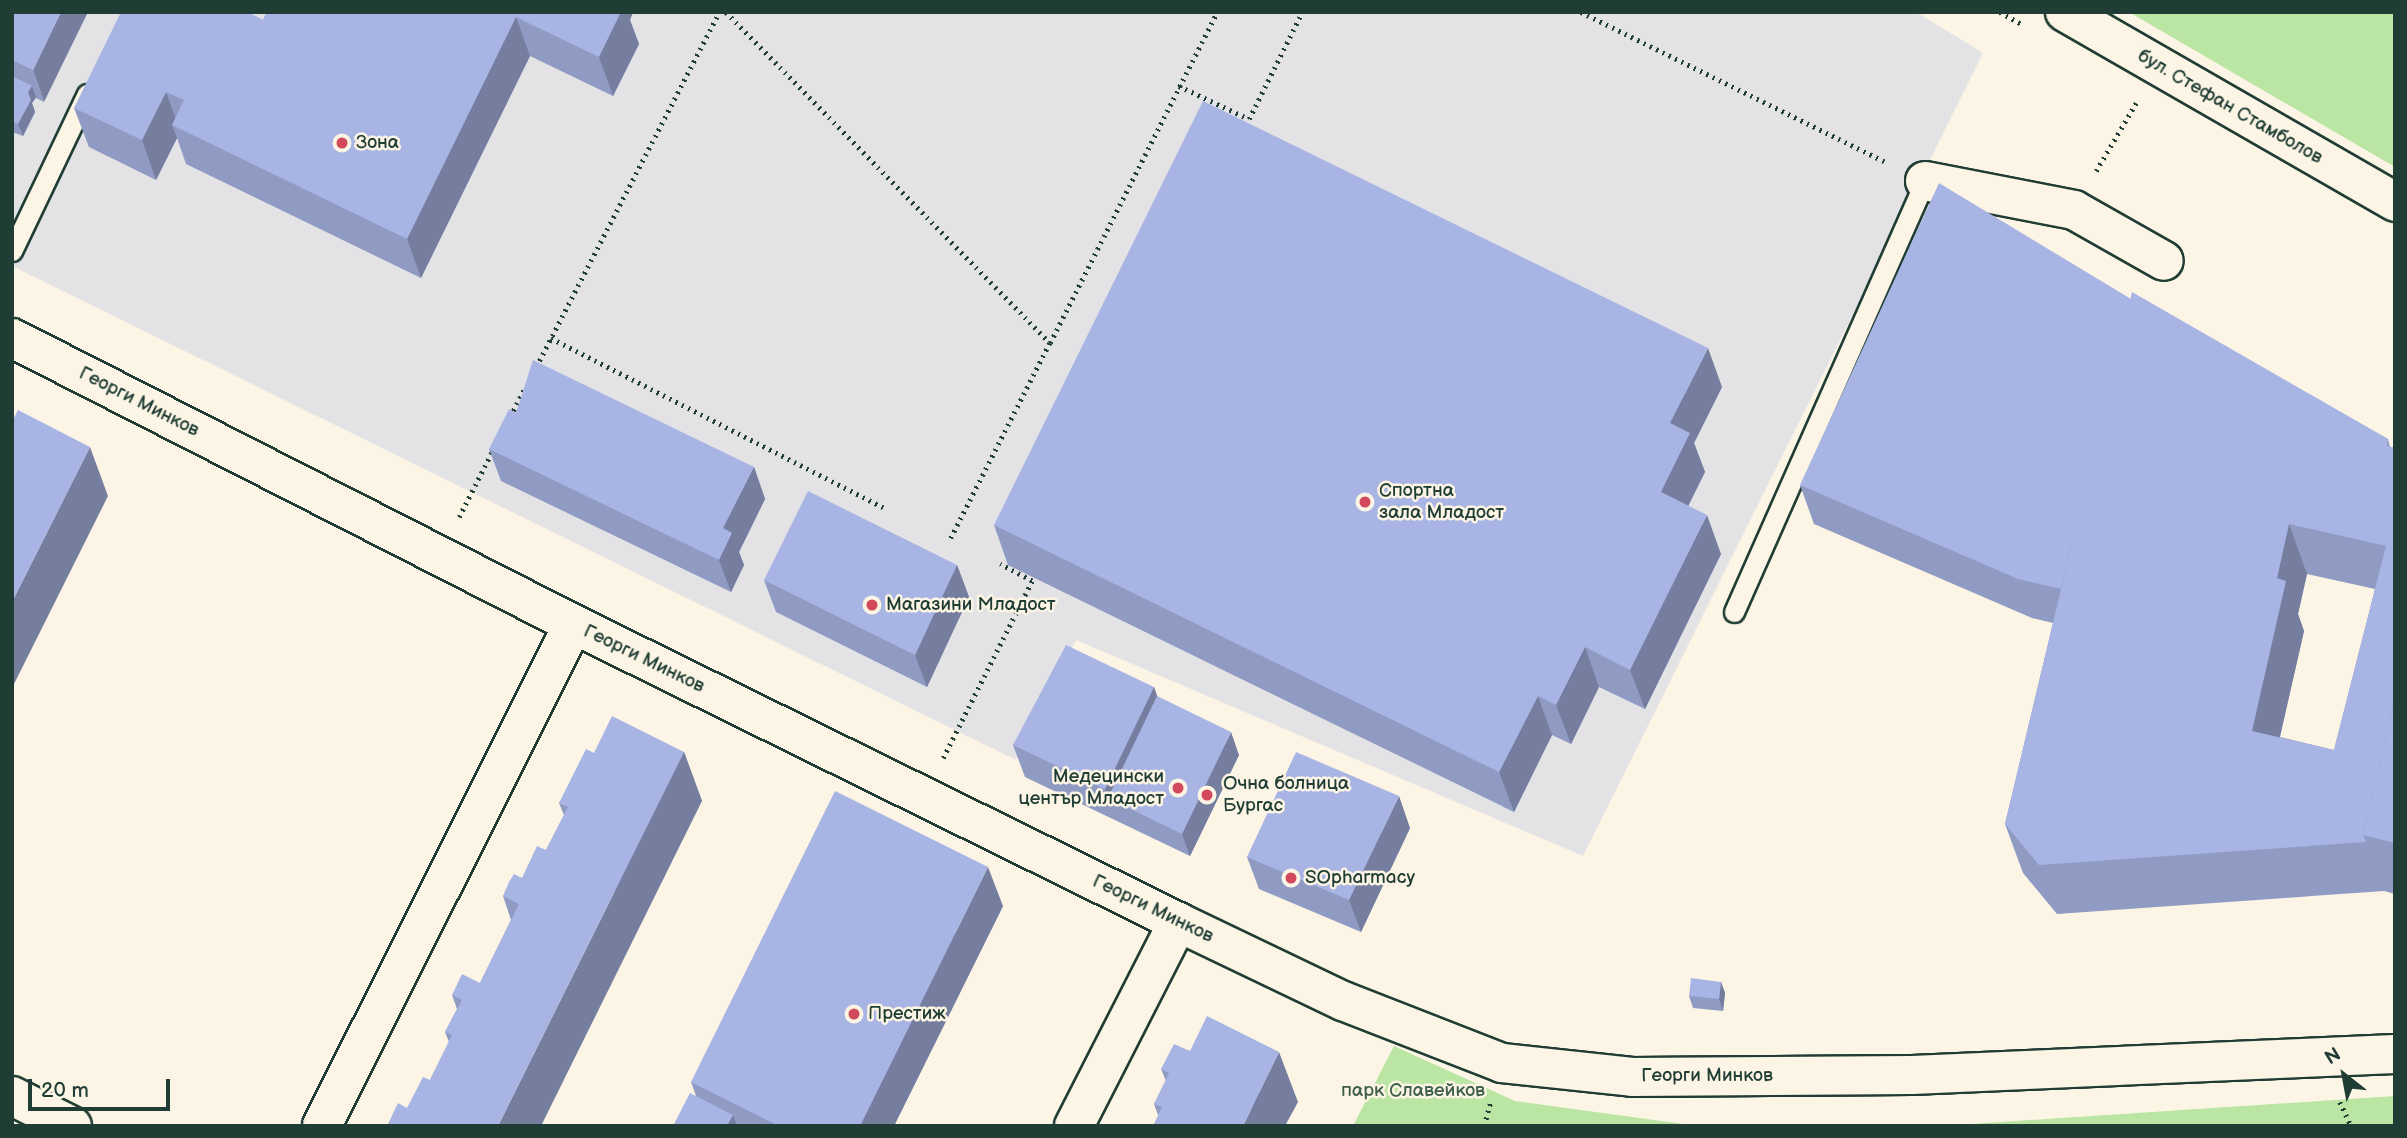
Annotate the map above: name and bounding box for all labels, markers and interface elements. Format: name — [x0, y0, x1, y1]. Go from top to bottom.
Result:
street label: бул. Стефан Стамболов — [2133, 45, 2327, 169]
place label: Зона — [356, 132, 399, 154]
marker: Зона — [334, 135, 350, 151]
street label: Георги Минков — [75, 362, 203, 442]
place label: Спортна зала Младост — [1379, 480, 1504, 524]
marker: Спортна зала Младост — [1357, 494, 1373, 510]
place label: Магазини Mладост — [886, 594, 1056, 616]
marker: Магазини Mладост — [864, 597, 880, 613]
street label: Георги Минков — [580, 620, 708, 698]
place label: Медецински център Младост — [1019, 766, 1164, 810]
place label: Oчна болница Бургас — [1223, 773, 1349, 817]
marker: Медецински център Младост — [1170, 780, 1186, 796]
marker: Oчна болница Бургас — [1197, 785, 1217, 805]
place label: SOpharmacy — [1305, 867, 1415, 889]
street label: Георги Минков — [1089, 870, 1217, 948]
marker: SOpharmacy — [1283, 870, 1299, 886]
place label: Престиж — [868, 1003, 946, 1025]
marker: Престиж — [846, 1006, 862, 1022]
north arrow — [2309, 1040, 2379, 1110]
text: N — [2321, 1043, 2345, 1070]
scale bar — [32, 1064, 173, 1108]
street label: Георги Минков — [1641, 1065, 1773, 1087]
text: 20 m — [41, 1078, 89, 1103]
park label: парк Славейков — [1341, 1080, 1485, 1102]

